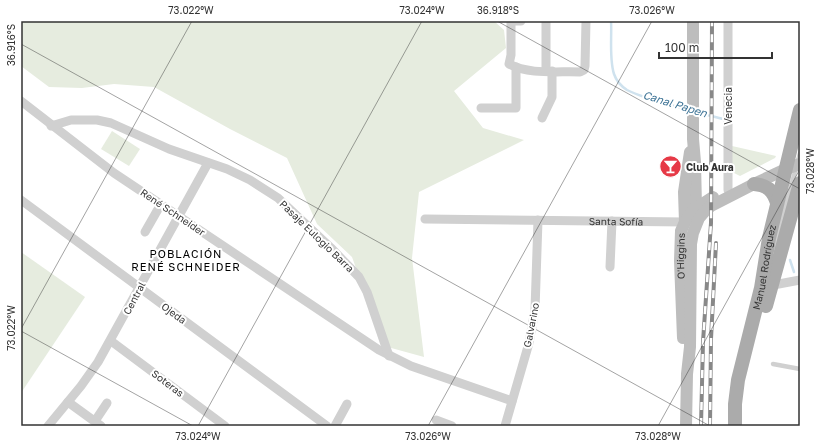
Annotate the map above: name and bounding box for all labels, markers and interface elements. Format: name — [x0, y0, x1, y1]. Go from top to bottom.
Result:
text: 73.022°W — [168, 4, 214, 16]
text: 73.024°W — [399, 4, 445, 16]
text: 36.918°S — [477, 4, 519, 16]
text: 73.026°W — [629, 4, 675, 16]
text: 36.916°S — [5, 24, 17, 66]
scale bar — [659, 34, 772, 60]
text: 100 m — [665, 40, 699, 55]
street label: Venecia — [722, 87, 734, 125]
water label: Canal Papen — [641, 88, 710, 121]
text: 73.028°W — [804, 148, 816, 194]
bar icon: Club Aura — [658, 154, 684, 180]
place label: Club Aura — [686, 161, 734, 173]
street label: René Schneider — [138, 186, 208, 238]
street label: Pasaje Eulogio Barra — [277, 198, 357, 274]
street label: Santa Sofía — [589, 215, 643, 228]
street label: Manuel Rodríguez — [750, 223, 778, 311]
street label: O'Higgins — [674, 233, 687, 279]
district label: POBLACIÓN RENÉ SCHNEIDER — [131, 247, 241, 273]
street label: Central — [120, 280, 148, 316]
street label: Ojeda — [159, 300, 189, 326]
street label: Galvarino — [521, 302, 541, 348]
text: 73.022°W — [5, 305, 17, 351]
street label: Soteras — [150, 367, 186, 399]
text: 73.024°W — [175, 430, 221, 442]
text: 73.026°W — [405, 430, 451, 442]
text: 73.028°W — [635, 430, 681, 442]

